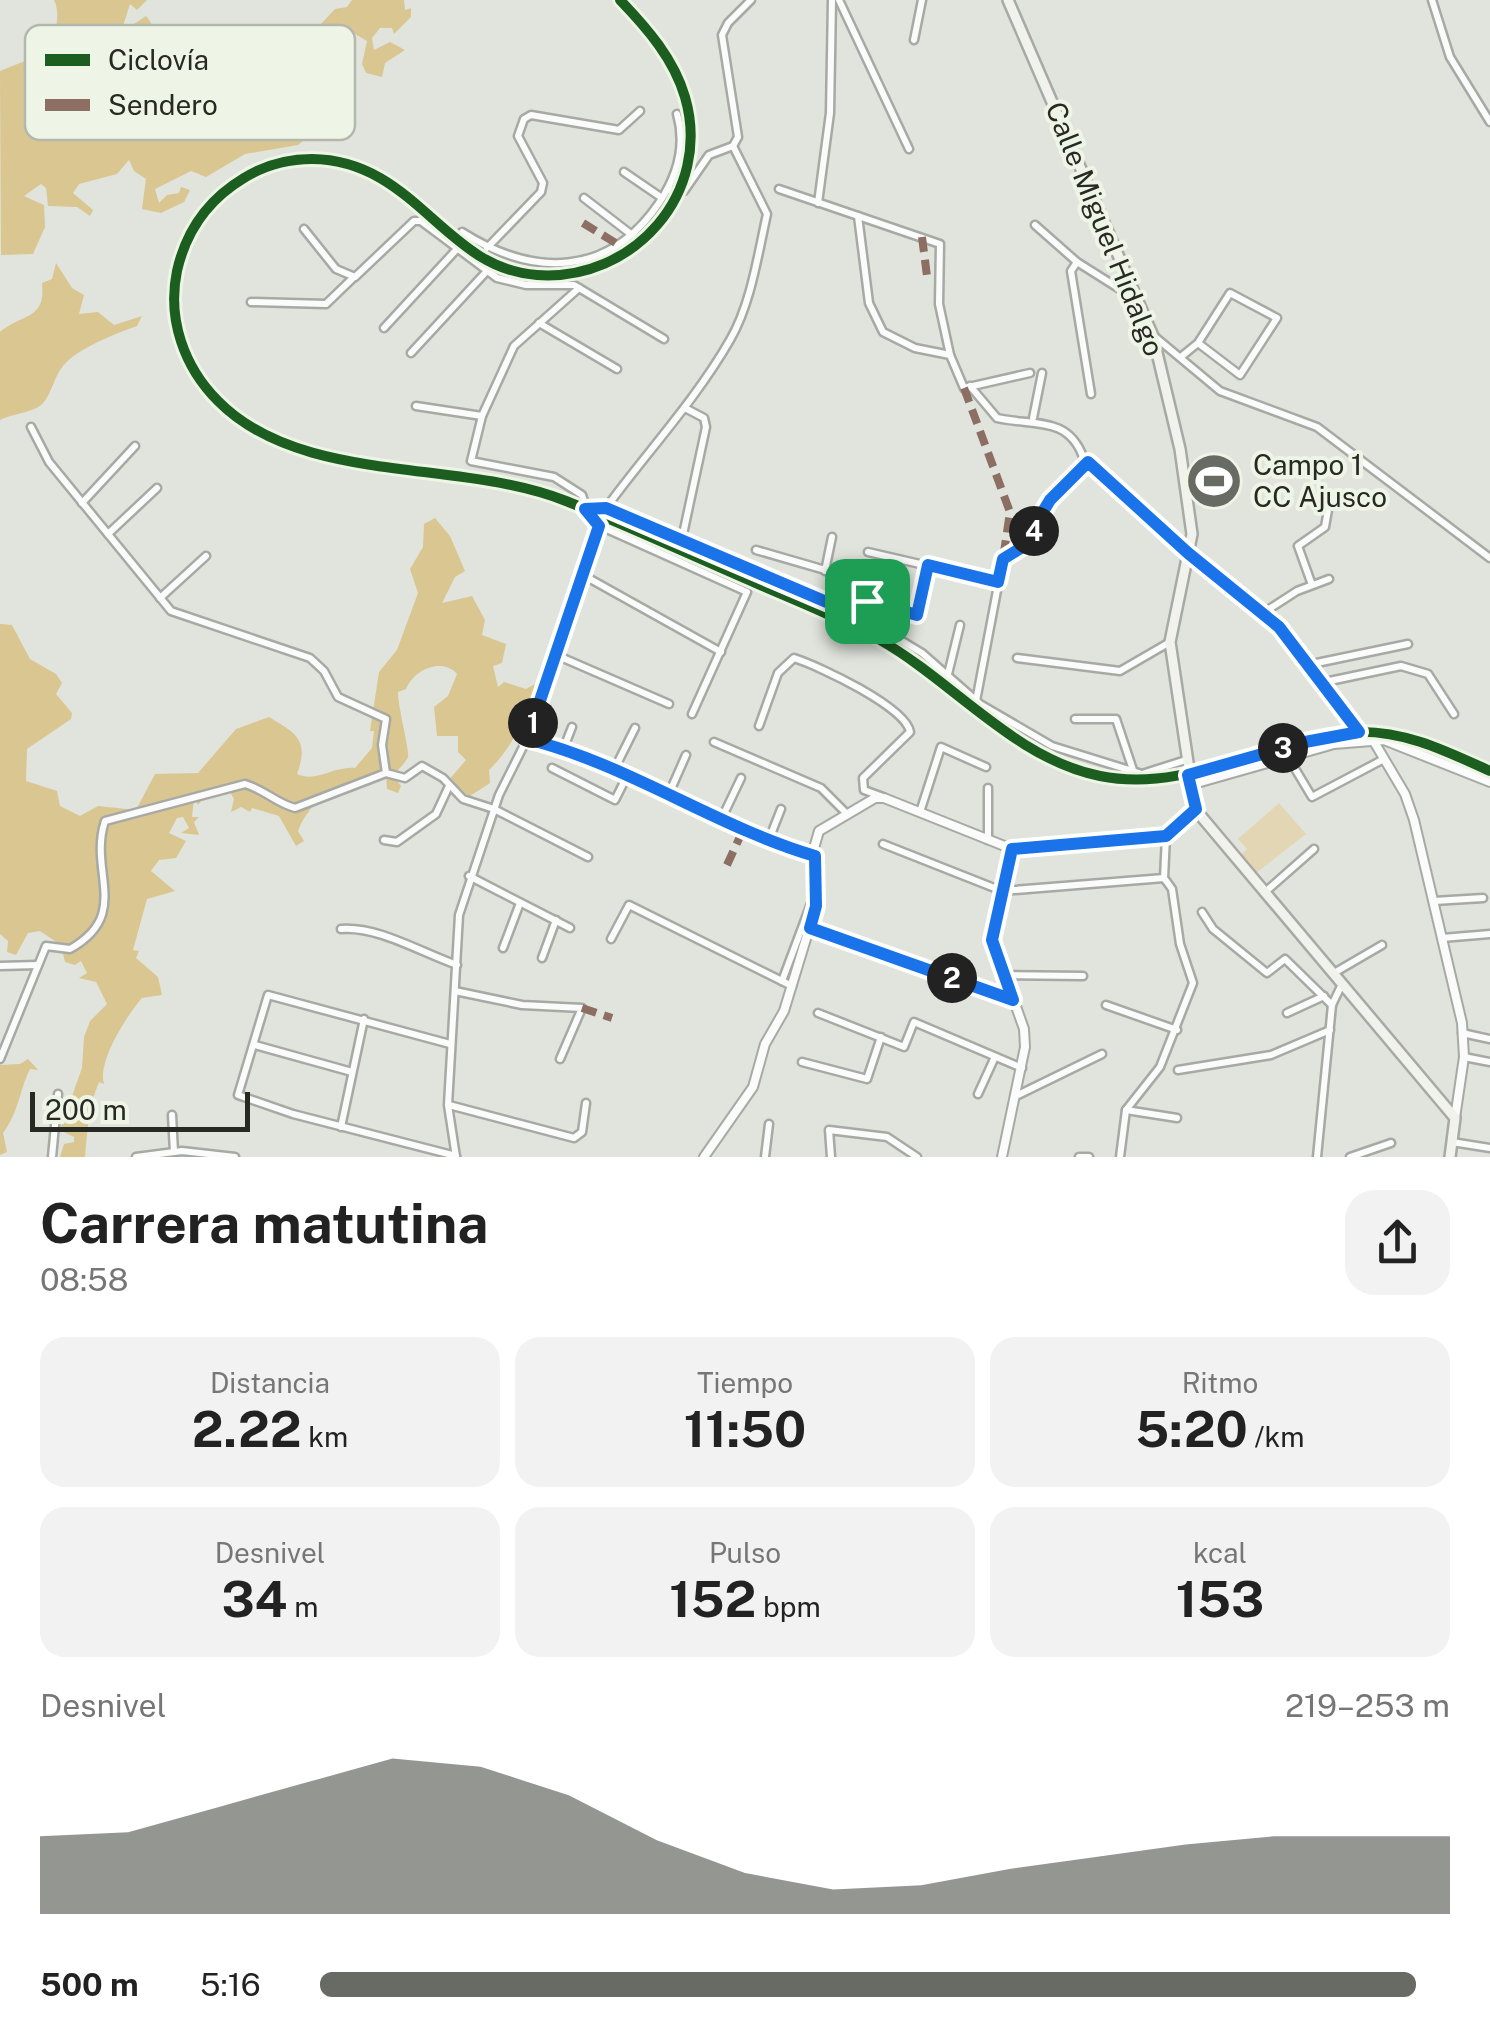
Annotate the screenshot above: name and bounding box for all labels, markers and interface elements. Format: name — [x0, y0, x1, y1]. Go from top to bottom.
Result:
legend — [25, 25, 355, 140]
text: Ciclovía — [108, 43, 209, 76]
text: Sendero — [108, 88, 218, 121]
street label: Calle Miguel Hidalgo — [1039, 97, 1172, 361]
place label: Campo 1 CC Ajusco — [1253, 448, 1387, 513]
sports icon: Campo 1 CC Ajusco — [1184, 451, 1244, 511]
pin: 4 — [1009, 506, 1059, 556]
text: 4 — [1025, 514, 1043, 547]
pin — [825, 559, 910, 644]
icon: arrive — [840, 574, 895, 629]
pin: 1 — [508, 698, 558, 748]
text: 1 — [527, 706, 539, 739]
pin: 3 — [1258, 723, 1308, 773]
text: 3 — [1274, 731, 1292, 764]
pin: 2 — [927, 953, 977, 1003]
text: 2 — [943, 961, 961, 994]
scale bar — [30, 1087, 250, 1132]
text: 200 m — [45, 1093, 127, 1126]
button: share — [1345, 1190, 1450, 1295]
text: Carrera matutina — [40, 1191, 488, 1255]
text: 08:58 — [40, 1261, 129, 1298]
text: Distancia — [210, 1366, 330, 1399]
text: Tiempo — [697, 1366, 793, 1399]
text: Ritmo — [1182, 1366, 1258, 1399]
text: 2.22 — [192, 1399, 301, 1458]
text: 11:50 — [684, 1399, 806, 1458]
text: 5:20 — [1136, 1399, 1248, 1458]
text: km — [301, 1420, 348, 1453]
text: /km — [1248, 1420, 1304, 1453]
text: Desnivel — [215, 1536, 325, 1569]
text: Pulso — [709, 1536, 781, 1569]
text: kcal — [1193, 1536, 1247, 1569]
text: 34 — [222, 1569, 287, 1628]
text: 152 — [669, 1569, 756, 1628]
text: 153 — [1176, 1569, 1264, 1628]
text: m — [287, 1590, 318, 1623]
text: bpm — [756, 1590, 821, 1623]
text: Desnivel — [40, 1687, 166, 1724]
text: 219–253 m — [1285, 1687, 1450, 1724]
text: 500 m — [40, 1966, 139, 2003]
text: 5:16 — [200, 1966, 261, 2003]

